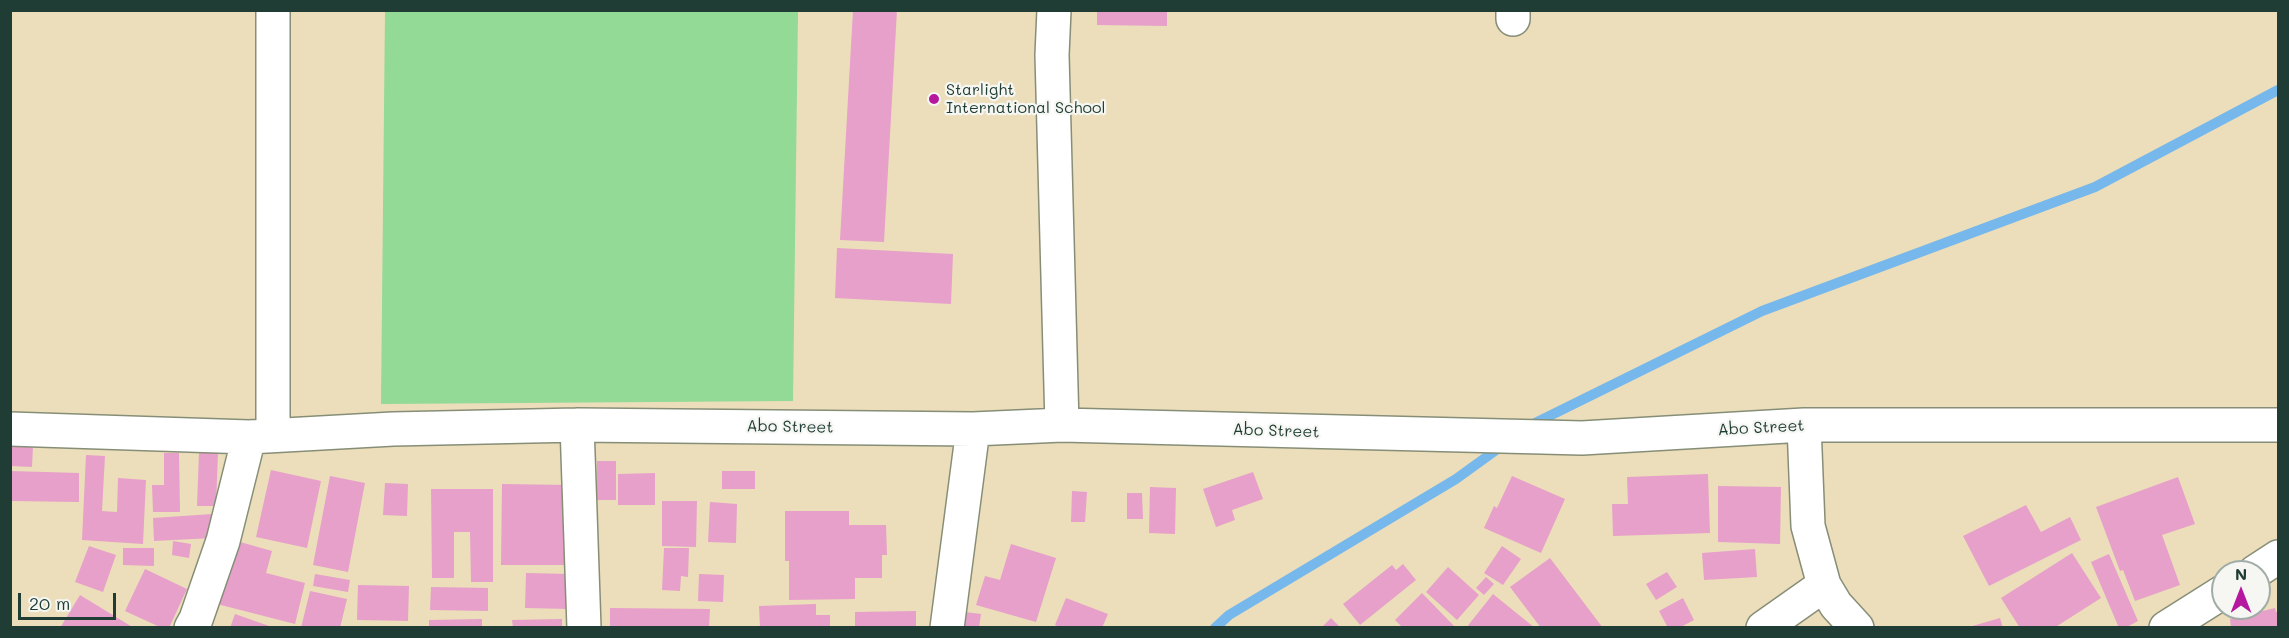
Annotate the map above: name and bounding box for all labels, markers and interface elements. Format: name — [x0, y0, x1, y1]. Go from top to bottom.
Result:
place label: Starlight International School — [946, 80, 1106, 118]
marker: Starlight International School — [927, 92, 941, 106]
street label: Abo Street — [1717, 416, 1805, 440]
street label: Abo Street — [746, 417, 834, 437]
street label: Abo Street — [1232, 420, 1320, 442]
north arrow — [2211, 560, 2271, 620]
text: N — [2235, 563, 2247, 584]
scale bar — [21, 581, 118, 619]
text: 20 m — [29, 591, 70, 615]

